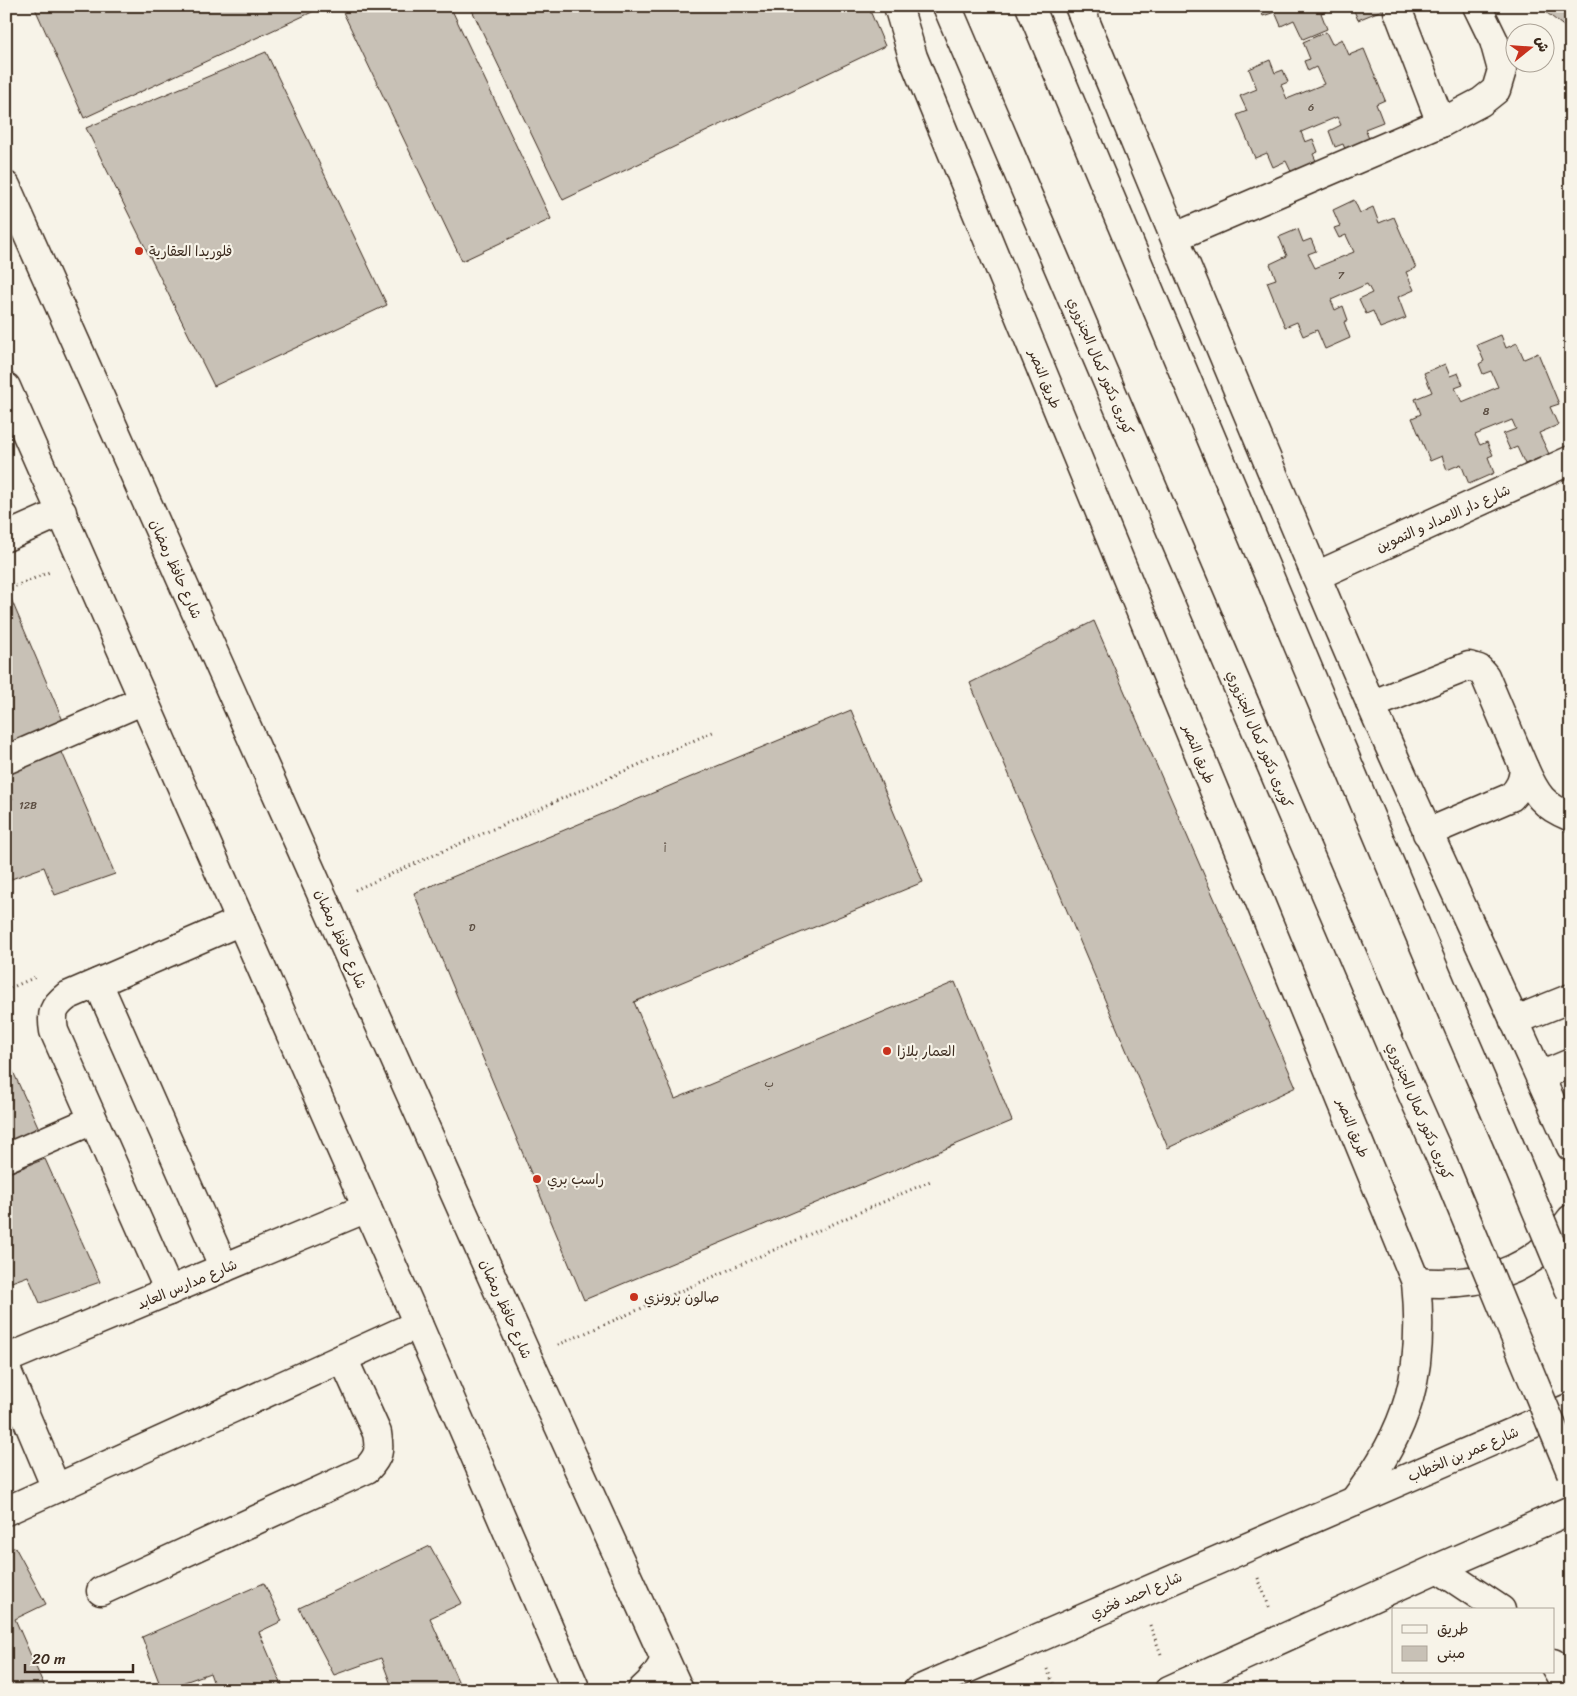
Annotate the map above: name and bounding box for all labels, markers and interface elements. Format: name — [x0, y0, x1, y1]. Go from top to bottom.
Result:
north arrow — [1504, 22, 1554, 72]
text: ش — [1528, 33, 1556, 55]
house number: 6 — [1308, 98, 1314, 117]
place label: فلوريدا العقارية — [149, 239, 232, 264]
marker: فلوريدا العقارية — [133, 245, 145, 257]
house number: 7 — [1338, 266, 1345, 285]
street label: كوبرى دكتور كمال الجنزوري — [1060, 293, 1141, 439]
street label: طريق النصر — [1021, 345, 1068, 413]
house number: 8 — [1483, 402, 1490, 421]
street label: شارع دار الامداد و التموين — [1372, 477, 1515, 559]
street label: شارع حافظ رمضان — [142, 515, 209, 623]
street label: كوبرى دكتور كمال الجنزوري — [1219, 666, 1300, 812]
street label: طريق النصر — [1175, 720, 1222, 788]
house number: 12B — [19, 796, 37, 815]
house number: أ — [664, 839, 667, 858]
street label: شارع حافظ رمضان — [307, 885, 374, 993]
house number: D — [469, 918, 476, 937]
street label: كوبرى دكتور كمال الجنزوري — [1379, 1038, 1460, 1184]
place label: العمار بلازا — [897, 1039, 955, 1064]
marker: العمار بلازا — [881, 1045, 893, 1057]
house number: ب — [764, 1074, 774, 1093]
street label: طريق النصر — [1329, 1094, 1376, 1162]
place label: راسب بري — [547, 1167, 604, 1192]
marker: راسب بري — [531, 1173, 543, 1185]
street label: شارع مدارس العابد — [133, 1252, 241, 1317]
street label: شارع حافظ رمضان — [472, 1255, 539, 1363]
place label: صالون برونزي — [644, 1285, 719, 1310]
marker: صالون برونزي — [628, 1291, 640, 1303]
street label: شارع عمر بن الخطاب — [1404, 1420, 1523, 1489]
street label: شارع احمد فخري — [1086, 1565, 1186, 1626]
legend — [1392, 1608, 1554, 1674]
text: طريق — [1437, 1616, 1469, 1642]
text: مبنى — [1437, 1640, 1465, 1666]
scale bar — [25, 1641, 132, 1673]
text: 20 m — [32, 1646, 66, 1672]

